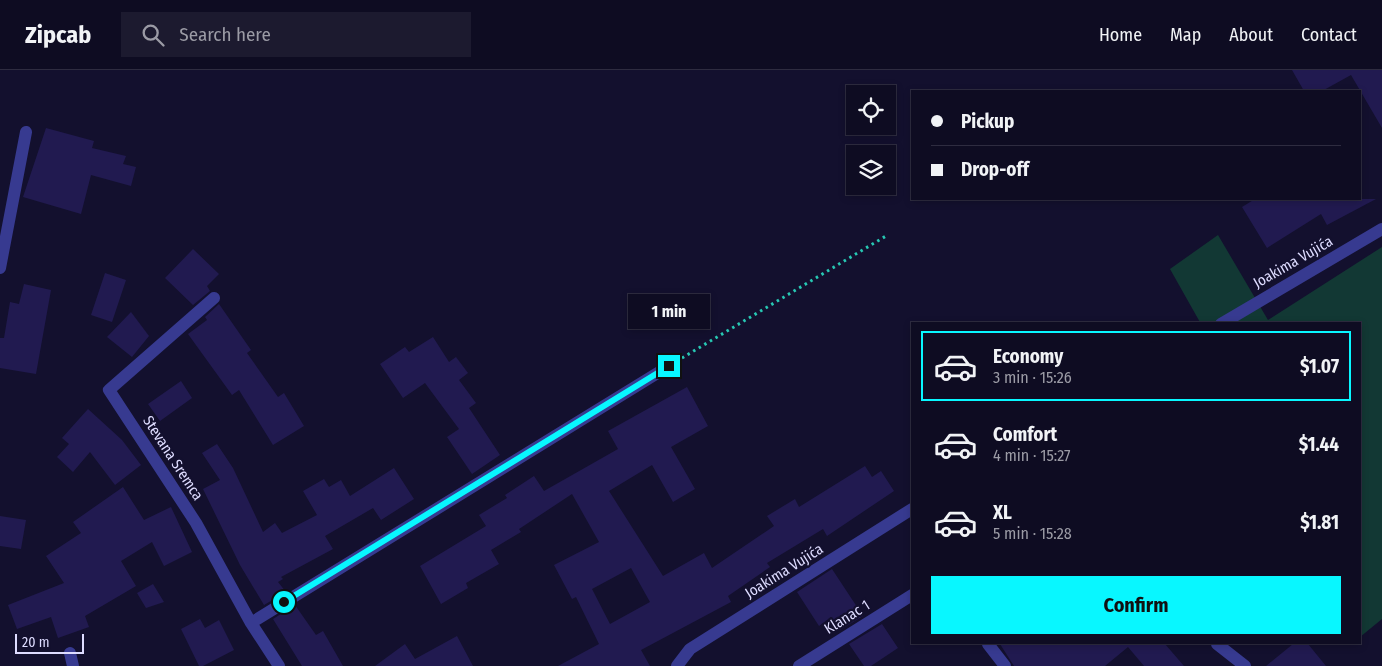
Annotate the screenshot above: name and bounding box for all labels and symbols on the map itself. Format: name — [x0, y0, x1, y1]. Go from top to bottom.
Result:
street label: Joakima Vujića — [1250, 232, 1336, 292]
callout: 1 min — [628, 294, 710, 328]
route end — [658, 355, 680, 377]
street label: Stevana Sremca — [139, 412, 207, 504]
street label: Joakima Vujića — [742, 540, 826, 602]
route start — [273, 591, 295, 613]
street label: Klanac 1 — [821, 596, 873, 638]
scale bar — [15, 631, 84, 654]

